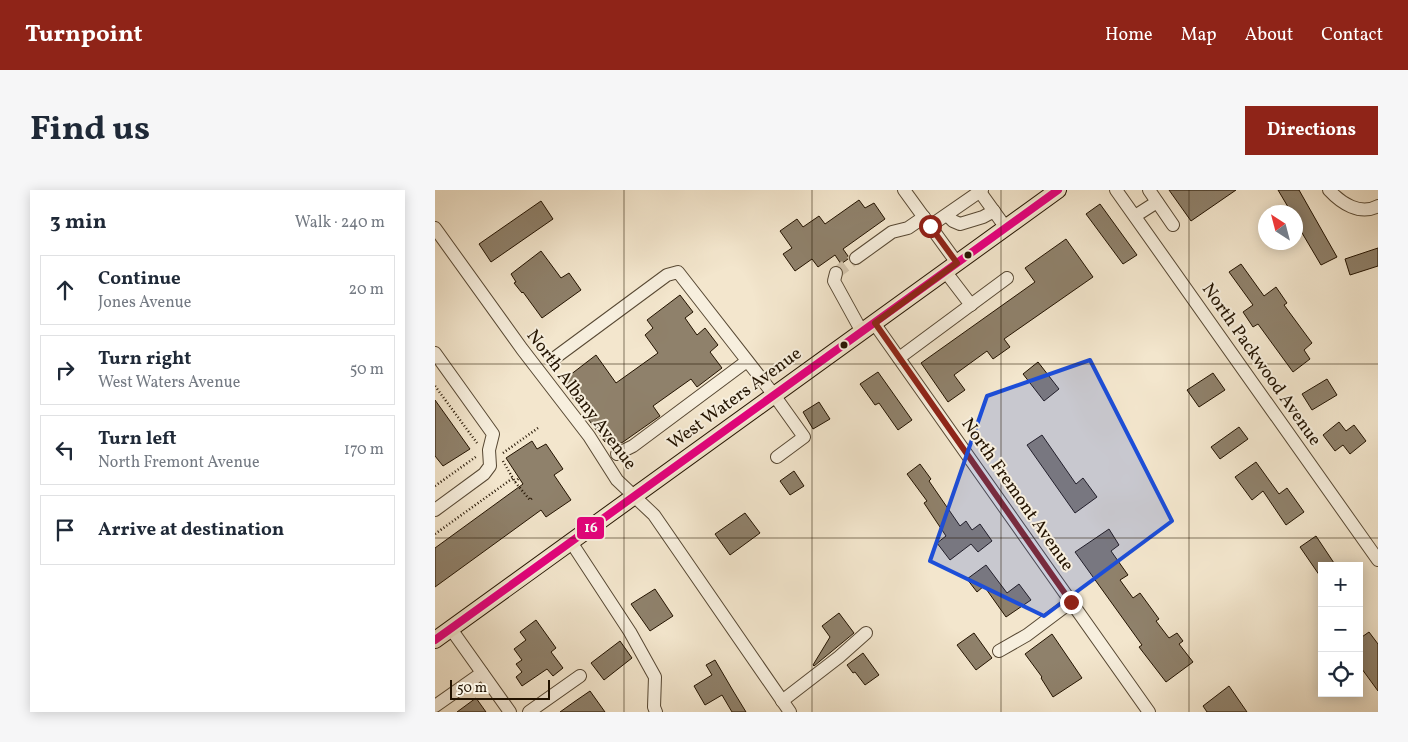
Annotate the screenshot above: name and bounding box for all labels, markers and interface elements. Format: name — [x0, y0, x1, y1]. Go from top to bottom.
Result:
text: Turnpoint — [25, 18, 143, 52]
text: Home — [1105, 23, 1153, 48]
text: Map — [1181, 23, 1217, 48]
text: About — [1245, 23, 1293, 48]
text: Contact — [1321, 23, 1383, 48]
text: Find us — [30, 106, 150, 154]
button: Directions — [1245, 106, 1378, 155]
north arrow — [1258, 205, 1303, 250]
text: 3 min — [50, 208, 106, 237]
text: Walk · 240 m — [295, 212, 385, 234]
route start — [919, 215, 942, 238]
unlabelled marker — [963, 250, 973, 260]
text: Continue — [98, 266, 181, 292]
icon: ahead — [51, 276, 79, 304]
text: 20 m — [349, 279, 384, 301]
street label: North Packwood Avenue — [1195, 279, 1327, 451]
text: Jones Avenue — [98, 292, 191, 314]
street label: North Albany Avenue — [520, 325, 642, 475]
unlabelled marker — [839, 340, 849, 350]
street label: West Waters Avenue — [663, 342, 807, 456]
text: Turn right — [98, 346, 191, 372]
icon: right — [51, 356, 79, 384]
text: 50 m — [350, 359, 384, 381]
text: West Waters Avenue — [98, 372, 240, 394]
street label: North Fremont Avenue — [955, 413, 1079, 577]
text: Turn left — [98, 426, 177, 452]
icon: left — [51, 436, 79, 464]
text: 170 m — [344, 439, 384, 461]
text: North Fremont Avenue — [98, 452, 260, 474]
icon: arrive — [51, 516, 79, 544]
line badge: 16 — [576, 516, 605, 540]
text: Arrive at destination — [98, 517, 284, 543]
text: 16 — [584, 519, 598, 538]
map controls — [1318, 562, 1363, 697]
button: + — [1318, 562, 1363, 607]
route end — [1060, 591, 1083, 614]
button: − — [1318, 607, 1363, 652]
button: locate — [1318, 652, 1363, 697]
scale bar — [450, 677, 550, 700]
text: 50 m — [457, 679, 487, 698]

